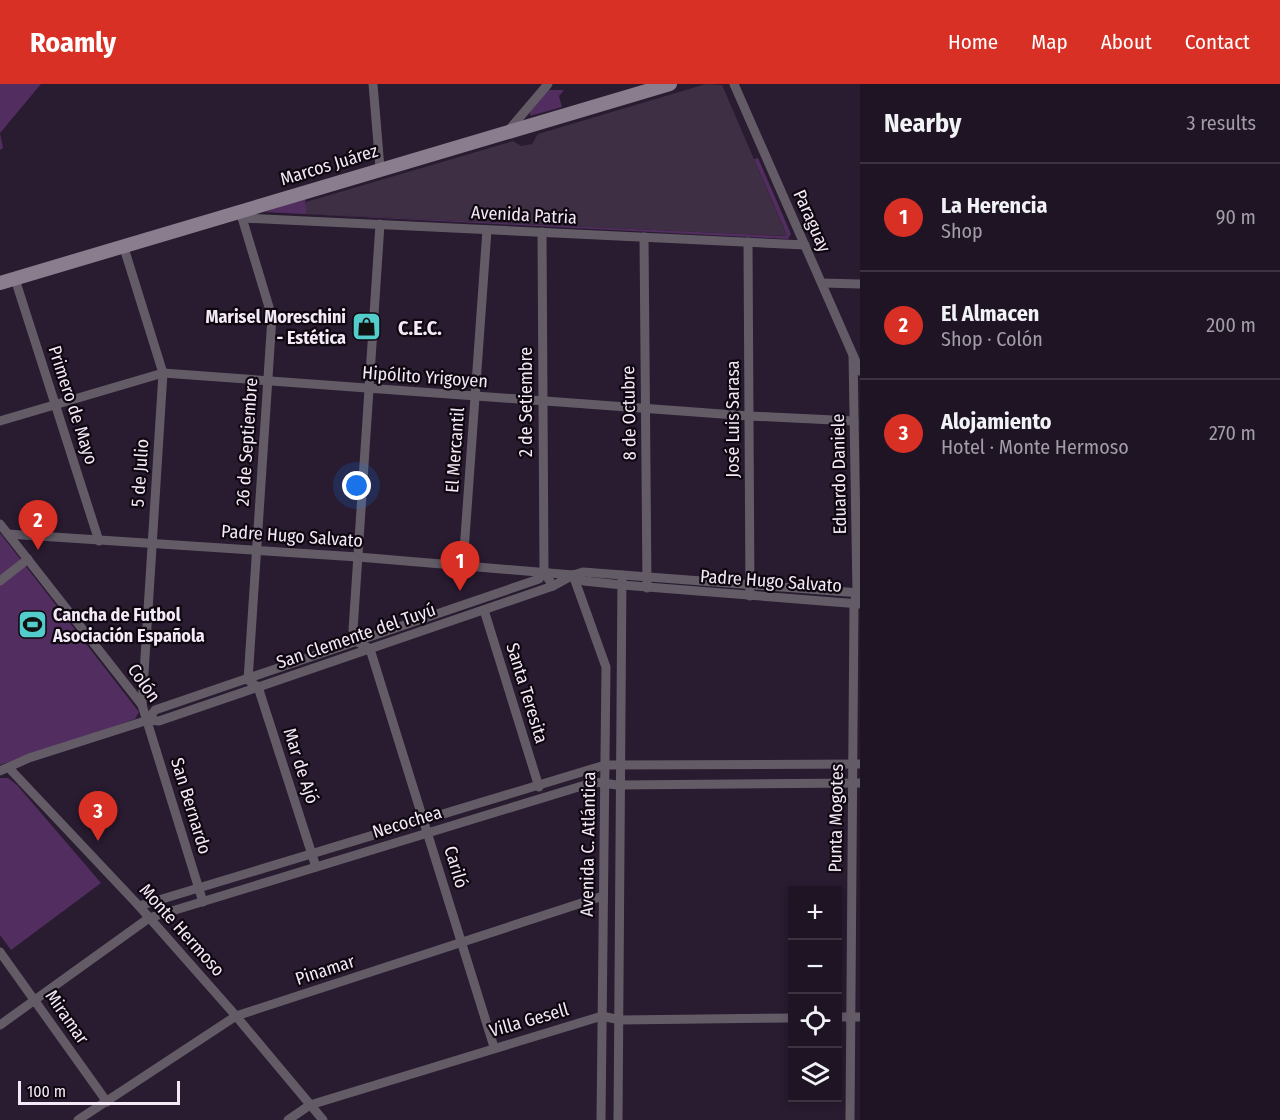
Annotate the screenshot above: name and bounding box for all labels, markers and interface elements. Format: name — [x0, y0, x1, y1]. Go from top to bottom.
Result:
text: Roamly — [30, 26, 116, 59]
text: Home — [948, 29, 998, 55]
text: Map — [1031, 29, 1068, 55]
text: About — [1101, 29, 1152, 55]
text: Contact — [1185, 29, 1250, 55]
text: Nearby — [884, 108, 961, 139]
text: 3 results — [1187, 111, 1256, 135]
street label: Marcos Juárez — [278, 140, 380, 190]
street label: Paraguay — [789, 186, 835, 256]
text: La Herencia — [941, 192, 1047, 219]
street label: Avenida Patria — [471, 201, 578, 229]
text: 1 — [899, 205, 908, 229]
text: 90 m — [1216, 205, 1256, 229]
text: Shop — [941, 219, 983, 243]
text: El Almacen — [941, 300, 1039, 327]
place label: Marisel Moreschini - Estética — [205, 306, 346, 349]
shop icon: Marisel Moreschini - Estética — [351, 311, 383, 343]
text: 2 — [899, 313, 908, 337]
text: 200 m — [1206, 313, 1256, 337]
district label: C.E.C. — [398, 316, 442, 340]
text: Shop · Colón — [941, 327, 1043, 351]
street label: Primero de Mayo — [43, 343, 103, 467]
street label: 2 de Setiembre — [515, 347, 537, 457]
street label: José Luis Sarasa — [722, 360, 744, 478]
street label: Hipólito Yrigoyen — [361, 362, 489, 392]
street label: 8 de Octubre — [617, 365, 641, 460]
street label: 26 de Septiembre — [232, 377, 262, 507]
street label: El Mercantil — [441, 406, 469, 494]
text: Alojamiento — [941, 408, 1052, 435]
street label: Eduardo Daniele — [827, 413, 851, 535]
text: 3 — [899, 421, 908, 445]
text: 270 m — [1209, 421, 1256, 445]
text: Hotel · Monte Hermoso — [941, 435, 1129, 459]
street label: 5 de Julio — [127, 438, 153, 508]
your location — [342, 471, 371, 500]
pin: 2 — [18, 500, 57, 550]
street label: Padre Hugo Salvato — [220, 520, 364, 552]
pin: 1 — [440, 542, 480, 591]
street label: Padre Hugo Salvato — [699, 565, 843, 597]
street label: San Clemente del Tuyú — [273, 598, 439, 674]
place label: Cancha de Futbol Asociación Española — [52, 604, 205, 647]
sports icon: Cancha de Futbol Asociación Española — [16, 609, 48, 641]
street label: Santa Teresita — [501, 640, 553, 746]
street label: Colón — [123, 660, 165, 706]
street label: Mar de Ajó — [278, 725, 324, 807]
street label: San Bernardo — [166, 755, 216, 857]
street label: Punta Mogotes — [824, 763, 848, 873]
street label: Avenida C. Atlántica — [576, 771, 600, 917]
pin: 3 — [78, 792, 118, 841]
street label: Necochea — [370, 801, 445, 843]
street label: Cariló — [439, 843, 473, 891]
street label: Monte Hermoso — [135, 879, 229, 981]
map controls — [788, 886, 842, 1102]
button: + — [788, 886, 842, 940]
button: − — [788, 940, 842, 994]
street label: Pinamar — [292, 950, 358, 990]
street label: Miramar — [41, 986, 94, 1049]
button: locate — [788, 994, 842, 1048]
street label: Villa Gesell — [487, 998, 571, 1042]
button: layers — [788, 1048, 842, 1102]
scale bar — [18, 1078, 180, 1106]
text: 100 m — [27, 1082, 66, 1101]

